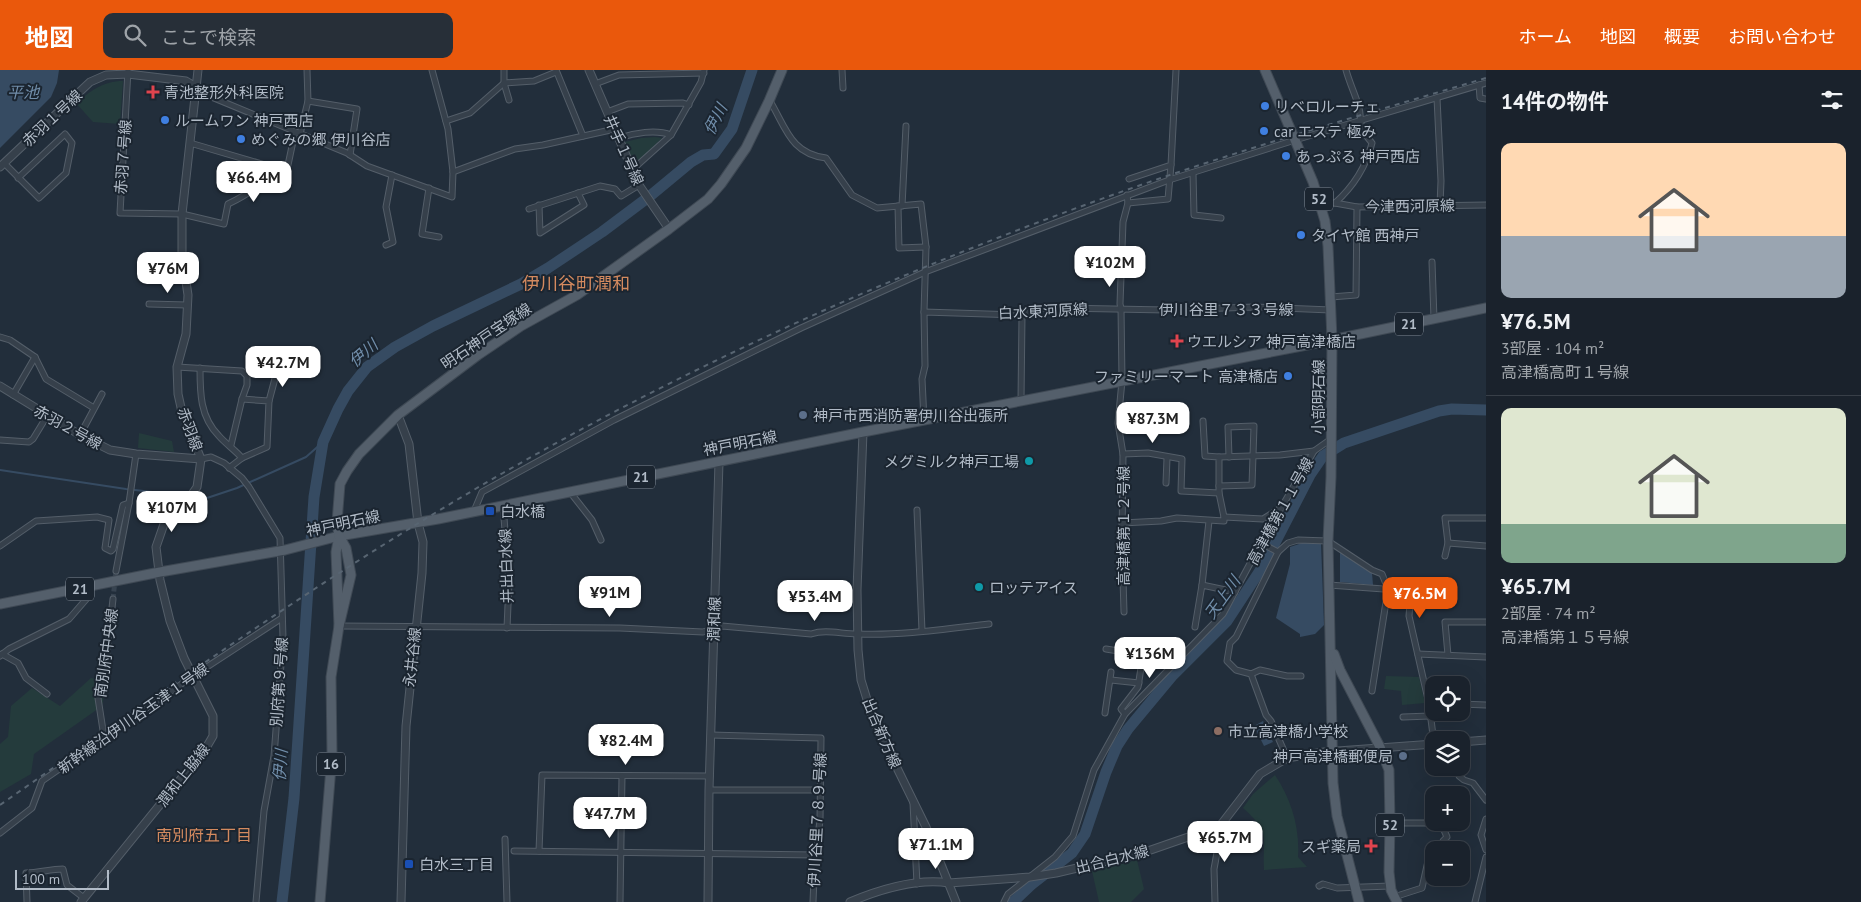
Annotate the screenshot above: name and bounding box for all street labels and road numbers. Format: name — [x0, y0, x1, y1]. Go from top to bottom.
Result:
street label: 赤羽１号線 — [18, 85, 86, 151]
street label: 井手１号線 — [600, 112, 648, 188]
street label: 赤羽７号線 — [111, 119, 135, 195]
road number: 52 — [1305, 188, 1333, 210]
street label: 今津西河原線 — [1365, 196, 1455, 216]
street label: 明石神戸宝塚線 — [437, 299, 535, 373]
street label: 白水東河原線 — [998, 299, 1088, 323]
street label: 伊川谷里７３３号線 — [1158, 300, 1294, 319]
road number: 21 — [1395, 312, 1423, 336]
street label: 小部明石線 — [1309, 359, 1328, 435]
street label: 赤羽２号線 — [31, 401, 105, 453]
street label: 赤羽線 — [173, 405, 207, 453]
street label: 神戸明石線 — [701, 427, 779, 459]
street label: 高津橋第１１号線 — [1243, 454, 1317, 568]
road number: 21 — [627, 466, 655, 488]
street label: 高津橋第１２号線 — [1114, 466, 1133, 586]
street label: 神戸明石線 — [304, 506, 382, 540]
street label: 井出白水線 — [495, 528, 517, 604]
road number: 21 — [66, 578, 94, 600]
street label: 潤和線 — [704, 596, 724, 642]
street label: 南別府中央線 — [90, 607, 122, 699]
street label: 永井谷線 — [399, 626, 425, 688]
street label: 別府第９号線 — [266, 636, 292, 728]
street label: 新幹線沿伊川谷玉津１号線 — [54, 659, 212, 777]
street label: 出合新方線 — [859, 695, 905, 771]
street label: 潤和上脇線 — [152, 740, 214, 810]
road number: 16 — [317, 752, 345, 776]
street label: 伊川谷里７８９号線 — [804, 752, 830, 888]
road number: 52 — [1376, 814, 1404, 836]
street label: 出合白水線 — [1073, 841, 1151, 877]

